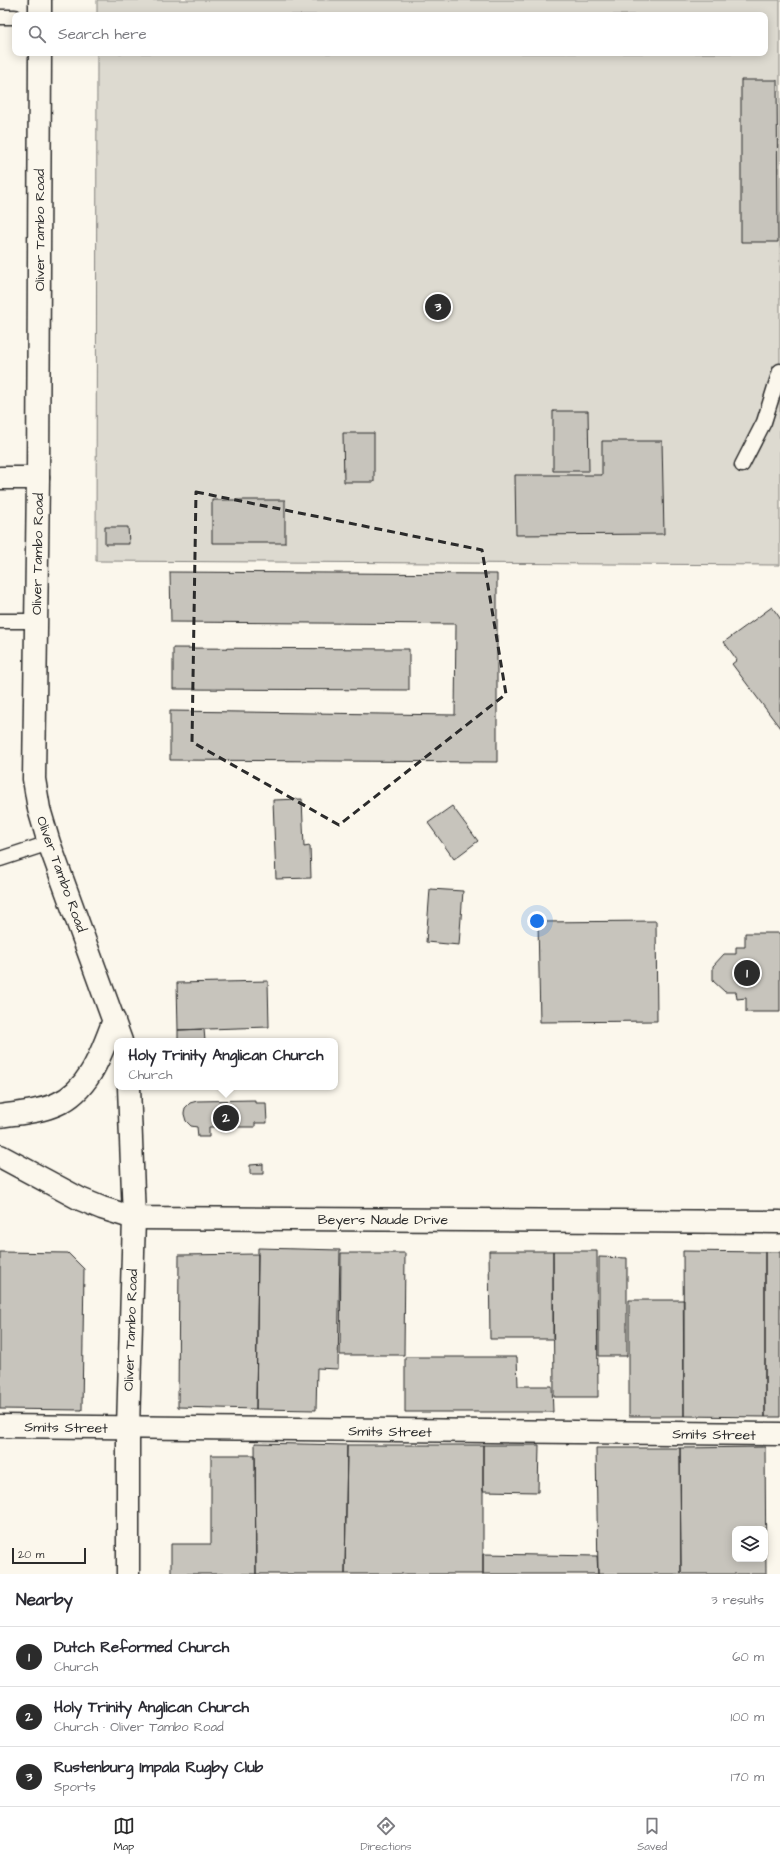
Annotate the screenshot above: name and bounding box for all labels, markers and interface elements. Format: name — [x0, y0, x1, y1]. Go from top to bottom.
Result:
search box — [12, 12, 768, 56]
icon: search — [26, 23, 48, 45]
text: Search here — [58, 24, 147, 45]
street label: Oliver Tambo Road — [30, 169, 50, 291]
pin: 3 — [425, 292, 451, 322]
street label: Oliver Tambo Road — [27, 493, 49, 615]
street label: Oliver Tambo Road — [31, 814, 91, 935]
your location — [527, 911, 547, 931]
pin: 1 — [734, 958, 760, 988]
popup — [114, 1038, 338, 1090]
text: Holy Trinity Anglican Church — [128, 1045, 324, 1066]
text: Church — [128, 1066, 173, 1084]
pin: 2 — [213, 1103, 239, 1133]
street label: Beyers Naude Drive — [318, 1210, 449, 1230]
street label: Oliver Tambo Road — [119, 1269, 143, 1391]
street label: Smits Street — [24, 1417, 108, 1439]
street label: Smits Street — [348, 1421, 432, 1443]
street label: Smits Street — [672, 1424, 756, 1446]
map controls — [732, 1526, 768, 1562]
button: layers — [732, 1526, 768, 1562]
scale bar — [12, 1546, 86, 1565]
text: 20 m — [18, 1547, 44, 1562]
text: Nearby — [16, 1588, 73, 1612]
text: 3 results — [711, 1591, 764, 1609]
text: Dutch Reformed Church — [54, 1637, 229, 1658]
text: 1 — [28, 1648, 30, 1666]
text: 60 m — [732, 1648, 764, 1666]
text: Church — [54, 1658, 98, 1676]
text: Holy Trinity Anglican Church — [54, 1697, 249, 1718]
text: 2 — [25, 1708, 33, 1726]
text: 100 m — [731, 1708, 764, 1726]
text: Church · Oliver Tambo Road — [54, 1718, 224, 1736]
text: Rustenburg Impala Rugby Club — [54, 1757, 263, 1778]
text: 3 — [26, 1768, 32, 1786]
text: 170 m — [731, 1768, 764, 1786]
text: Sports — [54, 1778, 96, 1796]
tab: Map — [113, 1815, 135, 1854]
tab: Directions — [360, 1815, 412, 1854]
tab: Saved — [637, 1815, 667, 1854]

